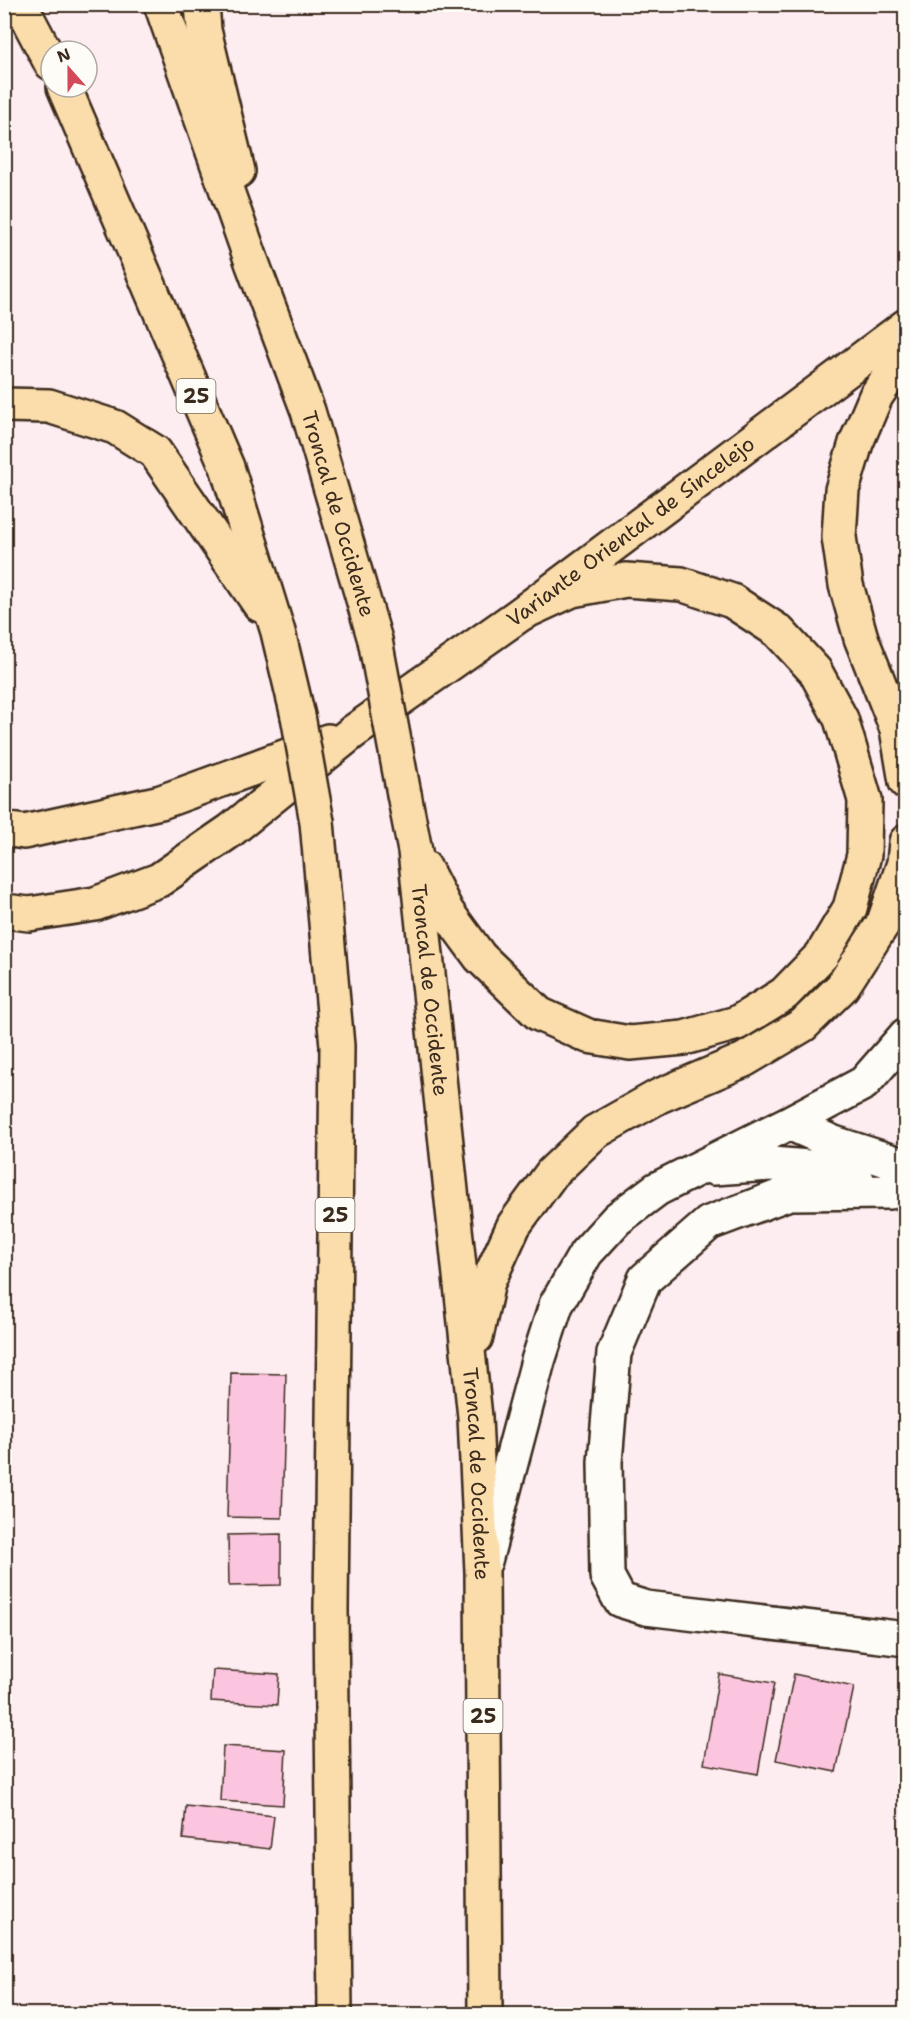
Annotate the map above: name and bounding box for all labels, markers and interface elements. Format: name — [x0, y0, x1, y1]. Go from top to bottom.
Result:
north arrow — [39, 39, 99, 99]
text: N — [54, 43, 73, 68]
road number: 25 — [176, 379, 216, 413]
street label: Troncal de Occidente — [295, 408, 381, 620]
street label: Variante Oriental de Sincelejo — [501, 430, 761, 633]
street label: Troncal de Occidente — [405, 883, 455, 1098]
road number: 25 — [316, 1198, 354, 1232]
street label: Troncal de Occidente — [456, 1366, 496, 1580]
road number: 25 — [464, 1699, 502, 1733]

